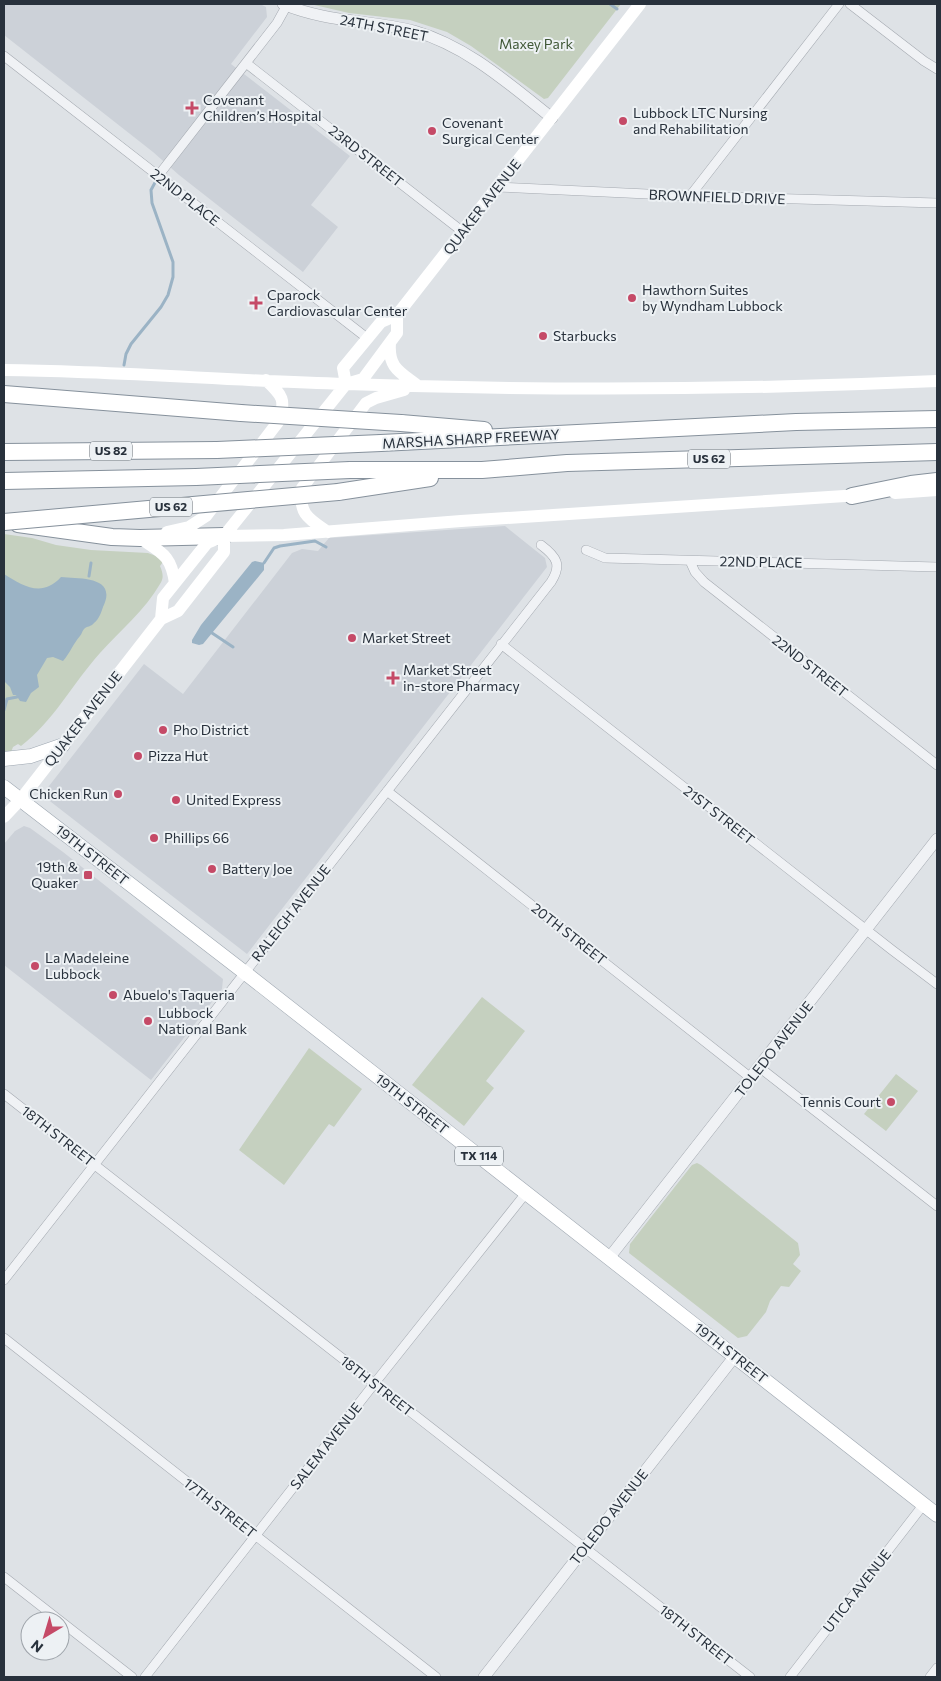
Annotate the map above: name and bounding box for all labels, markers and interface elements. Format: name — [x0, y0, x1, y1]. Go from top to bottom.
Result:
street label: 24TH STREET — [339, 11, 430, 44]
park label: Maxey Park — [499, 35, 573, 52]
place label: Covenant Children’s Hospital — [203, 91, 322, 124]
marker: Covenant Children’s Hospital — [185, 101, 199, 115]
place label: Lubbock LTC Nursing and Rehabilitation — [633, 104, 768, 137]
place label: Covenant Surgical Center — [442, 114, 539, 147]
marker: Lubbock LTC Nursing and Rehabilitation — [617, 115, 629, 127]
street label: 23RD STREET — [326, 121, 407, 190]
marker: Covenant Surgical Center — [426, 125, 438, 137]
street label: QUAKER AVENUE — [439, 156, 524, 258]
street label: 22ND PLACE — [147, 164, 223, 229]
street label: BROWNFIELD DRIVE — [648, 186, 786, 207]
place label: Hawthorn Suites by Wyndham Lubbock — [642, 281, 783, 314]
place label: Cparock Cardiovascular Center — [267, 286, 408, 319]
marker: Hawthorn Suites by Wyndham Lubbock — [626, 292, 638, 304]
marker: Cparock Cardiovascular Center — [249, 296, 263, 310]
place label: Starbucks — [553, 327, 617, 344]
marker: Starbucks — [537, 330, 549, 342]
street label: MARSHA SHARP FREEWAY — [382, 425, 560, 452]
road number: US 82 — [90, 442, 132, 461]
road number: US 62 — [688, 449, 730, 468]
road number: US 62 — [150, 498, 192, 516]
street label: 22ND PLACE — [719, 552, 803, 571]
place label: Market Street — [362, 629, 451, 646]
street label: 22ND STREET — [769, 631, 851, 700]
marker: Market Street — [346, 632, 358, 644]
place label: Market Street in-store Pharmacy — [403, 661, 520, 694]
street label: QUAKER AVENUE — [40, 668, 125, 770]
marker: Market Street in-store Pharmacy — [387, 672, 399, 684]
place label: Pho District — [173, 721, 249, 738]
marker: Pho District — [157, 724, 169, 736]
place label: Pizza Hut — [148, 747, 209, 764]
marker: Pizza Hut — [132, 750, 144, 762]
street label: 21ST STREET — [680, 782, 758, 848]
place label: Chicken Run — [29, 785, 108, 802]
marker: Chicken Run — [112, 788, 124, 800]
place label: United Express — [186, 791, 281, 808]
marker: United Express — [170, 794, 182, 806]
street label: 19TH STREET — [52, 821, 132, 888]
place label: Phillips 66 — [164, 829, 229, 846]
marker: Phillips 66 — [148, 832, 160, 844]
place label: 19th & Quaker — [31, 858, 79, 891]
place label: Battery Joe — [222, 860, 292, 877]
street label: RALEIGH AVENUE — [247, 861, 334, 965]
marker: Battery Joe — [206, 863, 218, 875]
marker: 19th & Quaker — [82, 869, 94, 881]
street label: 20TH STREET — [528, 899, 610, 968]
place label: La Madeleine Lubbock — [45, 949, 129, 982]
marker: La Madeleine Lubbock — [29, 960, 41, 972]
place label: Abuelo's Taqueria — [123, 986, 235, 1003]
marker: Abuelo's Taqueria — [107, 989, 119, 1001]
street label: TOLEDO AVENUE — [731, 998, 816, 1100]
place label: Lubbock National Bank — [158, 1004, 248, 1037]
marker: Lubbock National Bank — [142, 1015, 154, 1027]
street label: 19TH STREET — [372, 1070, 452, 1137]
place label: Tennis Court — [800, 1093, 881, 1110]
marker: Tennis Court — [885, 1096, 897, 1108]
street label: 18TH STREET — [18, 1102, 98, 1169]
road number: TX 114 — [455, 1146, 503, 1166]
street label: 19TH STREET — [691, 1319, 771, 1386]
street label: 18TH STREET — [337, 1352, 417, 1419]
street label: SALEM AVENUE — [286, 1399, 365, 1493]
street label: TOLEDO AVENUE — [566, 1466, 651, 1568]
street label: 17TH STREET — [181, 1474, 260, 1541]
street label: UTICA AVENUE — [819, 1546, 894, 1636]
street label: 18TH STREET — [656, 1601, 736, 1668]
north arrow — [20, 1611, 70, 1661]
text: N — [27, 1637, 46, 1657]

